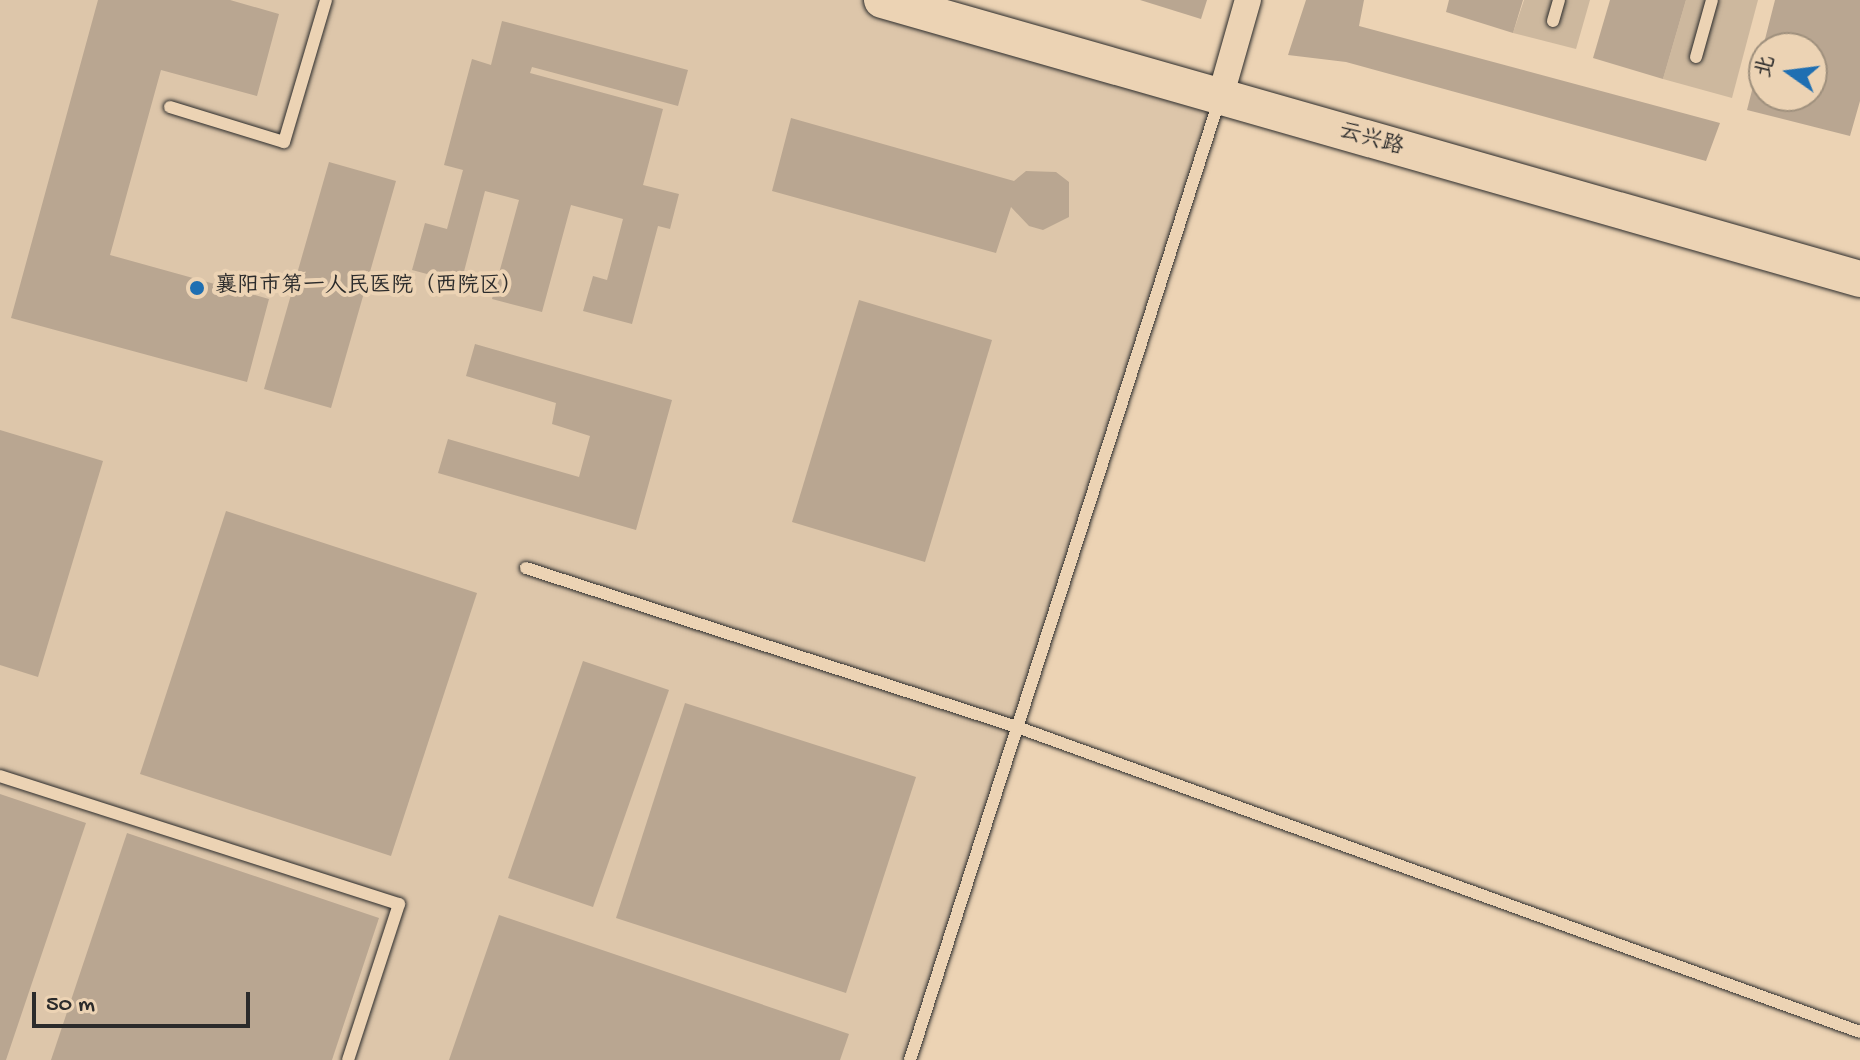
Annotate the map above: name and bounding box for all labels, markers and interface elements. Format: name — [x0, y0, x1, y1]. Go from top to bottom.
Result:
north arrow — [1748, 32, 1828, 112]
text: 北 — [1751, 53, 1782, 81]
street label: 云兴路 — [1336, 119, 1406, 163]
place label: 襄阳市第一人民医院（西院区） — [215, 275, 523, 301]
marker: 襄阳市第一人民医院（西院区） — [186, 277, 208, 299]
scale bar — [36, 976, 254, 1026]
text: 50 m — [46, 991, 95, 1020]

